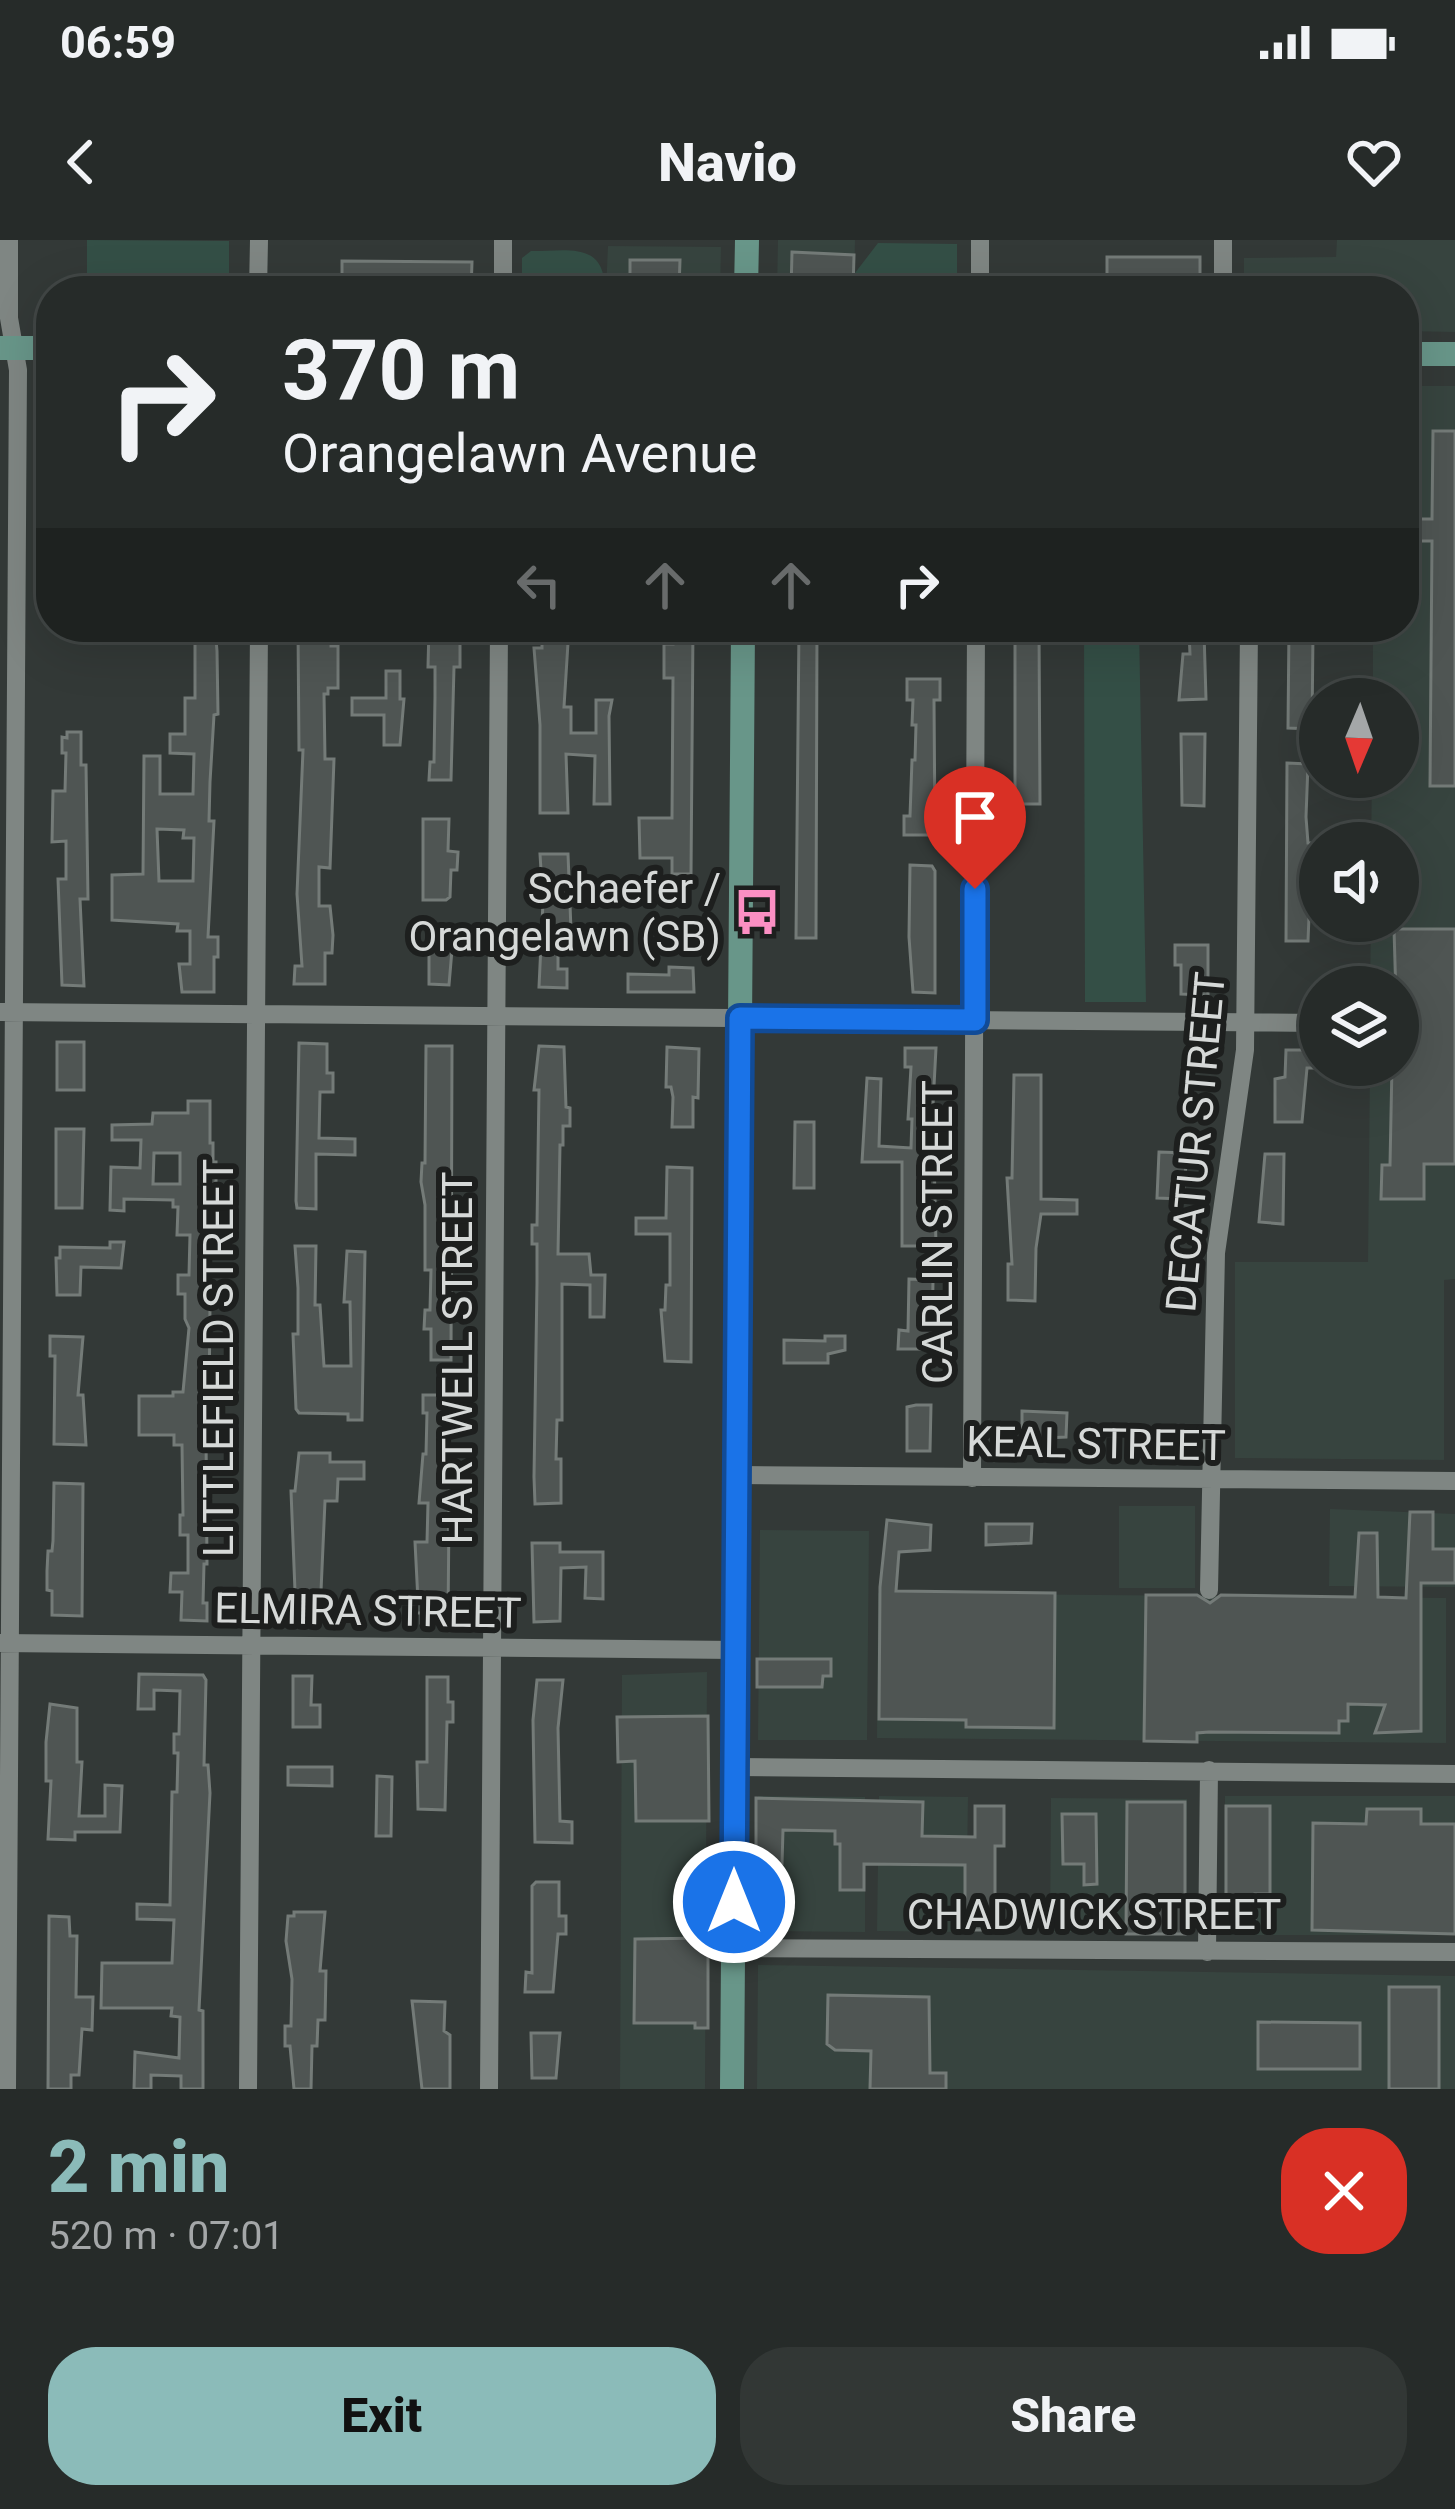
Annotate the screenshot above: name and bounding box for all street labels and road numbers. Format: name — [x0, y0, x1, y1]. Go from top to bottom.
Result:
street label: DECATUR STREET — [1156, 970, 1235, 1314]
street label: CARLIN STREET — [913, 1080, 962, 1384]
street label: LITTLEFIELD STREET — [194, 1159, 243, 1557]
street label: HARTWELL STREET — [433, 1171, 482, 1545]
street label: KEAL STREET — [966, 1417, 1226, 1470]
street label: ELMIRA STREET — [214, 1583, 522, 1638]
street label: CHADWICK STREET — [907, 1890, 1281, 1939]

